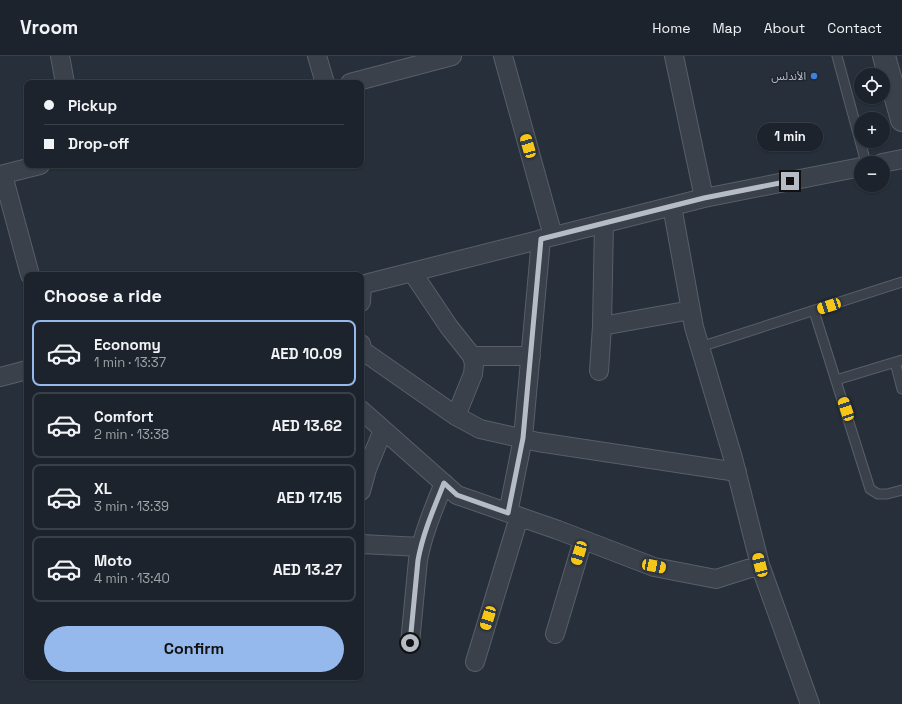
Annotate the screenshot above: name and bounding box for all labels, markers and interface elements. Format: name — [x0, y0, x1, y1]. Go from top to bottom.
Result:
text: Vroom — [20, 15, 78, 40]
text: Home — [652, 19, 690, 37]
text: Map — [712, 19, 742, 37]
text: About — [764, 19, 805, 37]
text: Contact — [827, 19, 882, 37]
map controls — [854, 68, 890, 192]
button: locate — [854, 68, 890, 104]
place label: الأندلس — [771, 69, 806, 83]
marker: الأندلس — [809, 71, 819, 81]
text: Pickup — [68, 96, 117, 115]
button: + — [854, 112, 890, 148]
callout: 1 min — [757, 123, 823, 151]
text: 1 min — [774, 128, 806, 145]
car — [519, 133, 537, 159]
text: Drop-off — [68, 134, 129, 153]
button: − — [854, 156, 890, 192]
route end — [781, 172, 799, 190]
text: Choose a ride — [44, 284, 162, 307]
car — [816, 297, 842, 315]
icon: car — [46, 335, 82, 371]
text: Economy — [94, 335, 161, 354]
text: AED 10.09 — [271, 344, 342, 363]
text: 1 min · 13:37 — [94, 354, 166, 371]
car — [837, 396, 855, 422]
icon: car — [46, 407, 82, 443]
text: Comfort — [94, 407, 154, 426]
text: AED 13.62 — [272, 416, 342, 435]
text: 2 min · 13:38 — [94, 426, 169, 443]
icon: car — [46, 479, 82, 515]
text: XL — [94, 479, 112, 498]
text: AED 17.15 — [277, 488, 342, 507]
text: 3 min · 13:39 — [94, 498, 169, 515]
car — [570, 540, 588, 566]
icon: car — [46, 551, 82, 587]
text: Moto — [94, 551, 132, 570]
car — [751, 552, 769, 578]
car — [641, 558, 667, 574]
text: AED 13.27 — [273, 560, 342, 579]
text: 4 min · 13:40 — [94, 570, 170, 587]
car — [479, 605, 497, 631]
button: Confirm — [44, 626, 344, 672]
route start — [401, 634, 419, 652]

